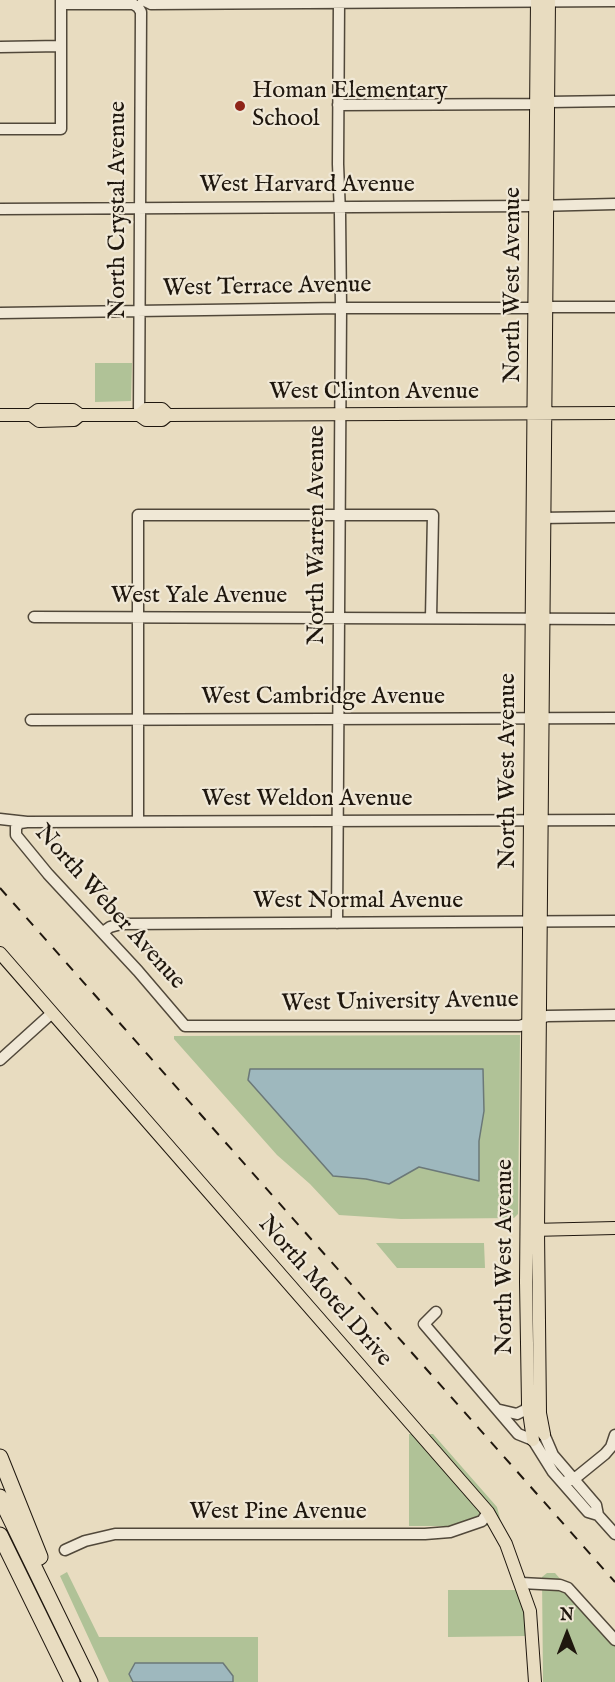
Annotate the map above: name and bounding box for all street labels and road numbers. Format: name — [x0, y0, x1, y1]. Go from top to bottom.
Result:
street label: North Crystal Avenue — [105, 101, 133, 319]
street label: West Harvard Avenue — [199, 172, 415, 200]
street label: North West Avenue — [500, 187, 528, 383]
street label: West Terrace Avenue — [162, 272, 372, 304]
street label: West Clinton Avenue — [269, 379, 479, 407]
street label: North Warren Avenue — [304, 425, 332, 645]
street label: West Yale Avenue — [111, 583, 287, 611]
street label: North West Avenue — [495, 673, 523, 869]
street label: West Cambridge Avenue — [201, 684, 445, 712]
street label: West Weldon Avenue — [202, 786, 412, 814]
street label: North Weber Avenue — [27, 820, 191, 996]
street label: West Normal Avenue — [253, 888, 463, 916]
street label: West University Avenue — [281, 987, 519, 1019]
street label: North West Avenue — [492, 1159, 520, 1355]
street label: North Motel Drive — [251, 1211, 397, 1373]
street label: West Pine Avenue — [189, 1499, 367, 1527]

